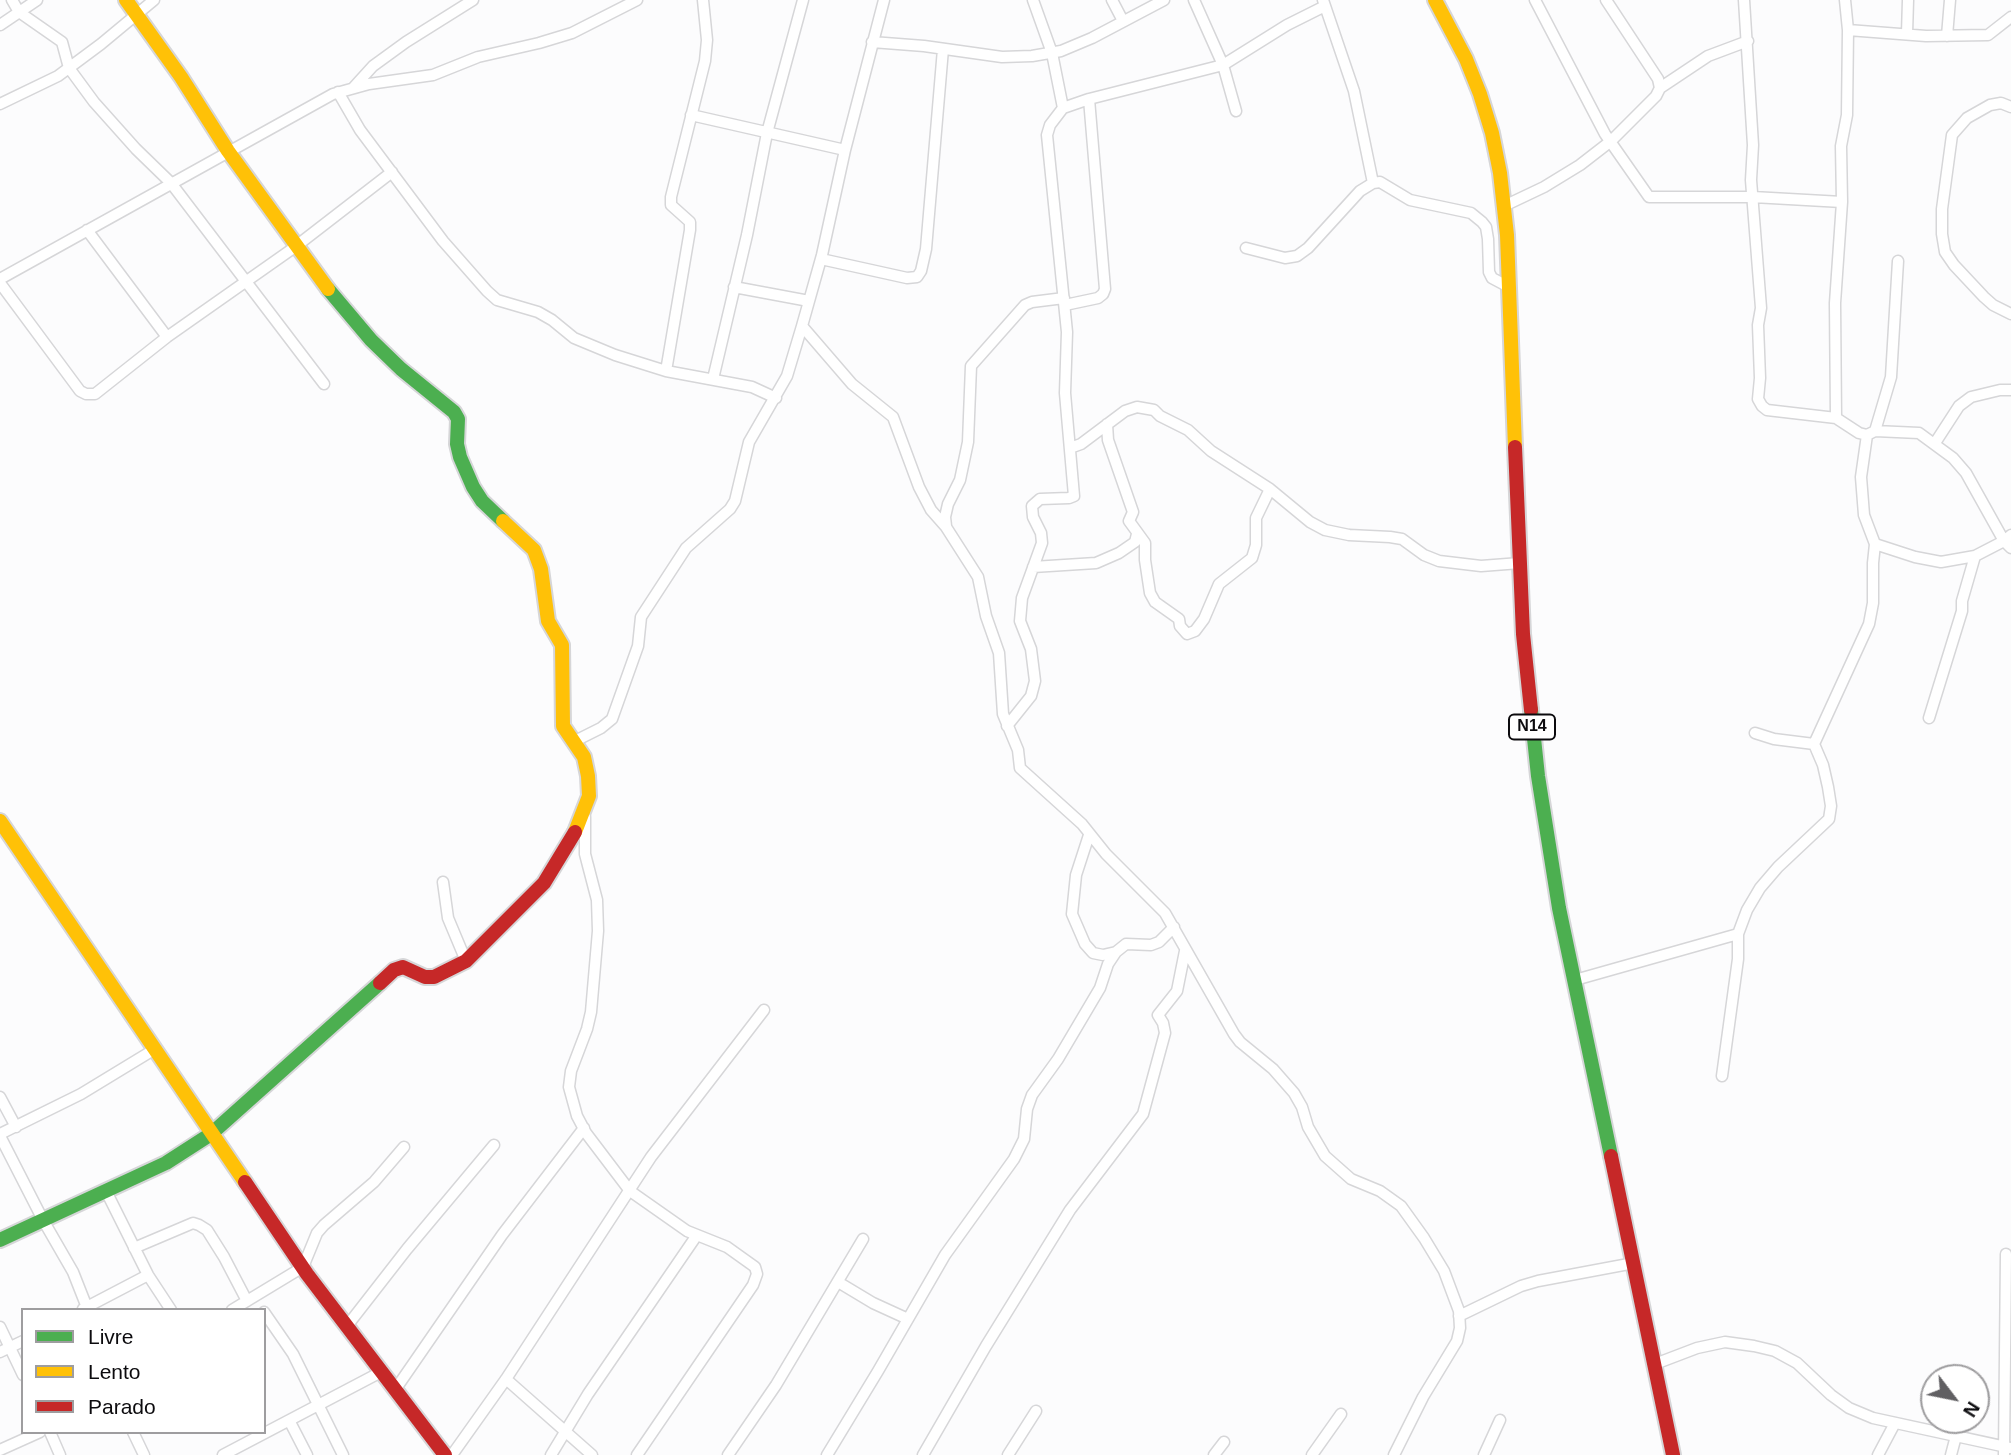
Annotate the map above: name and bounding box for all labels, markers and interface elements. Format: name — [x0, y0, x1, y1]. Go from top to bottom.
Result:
road number: N14 — [1509, 714, 1555, 740]
legend — [21, 1308, 266, 1434]
text: Livre — [88, 1325, 134, 1348]
text: Lento — [88, 1360, 141, 1383]
north arrow — [1920, 1364, 1990, 1434]
text: Parado — [88, 1395, 156, 1418]
text: N — [1959, 1398, 1984, 1421]

